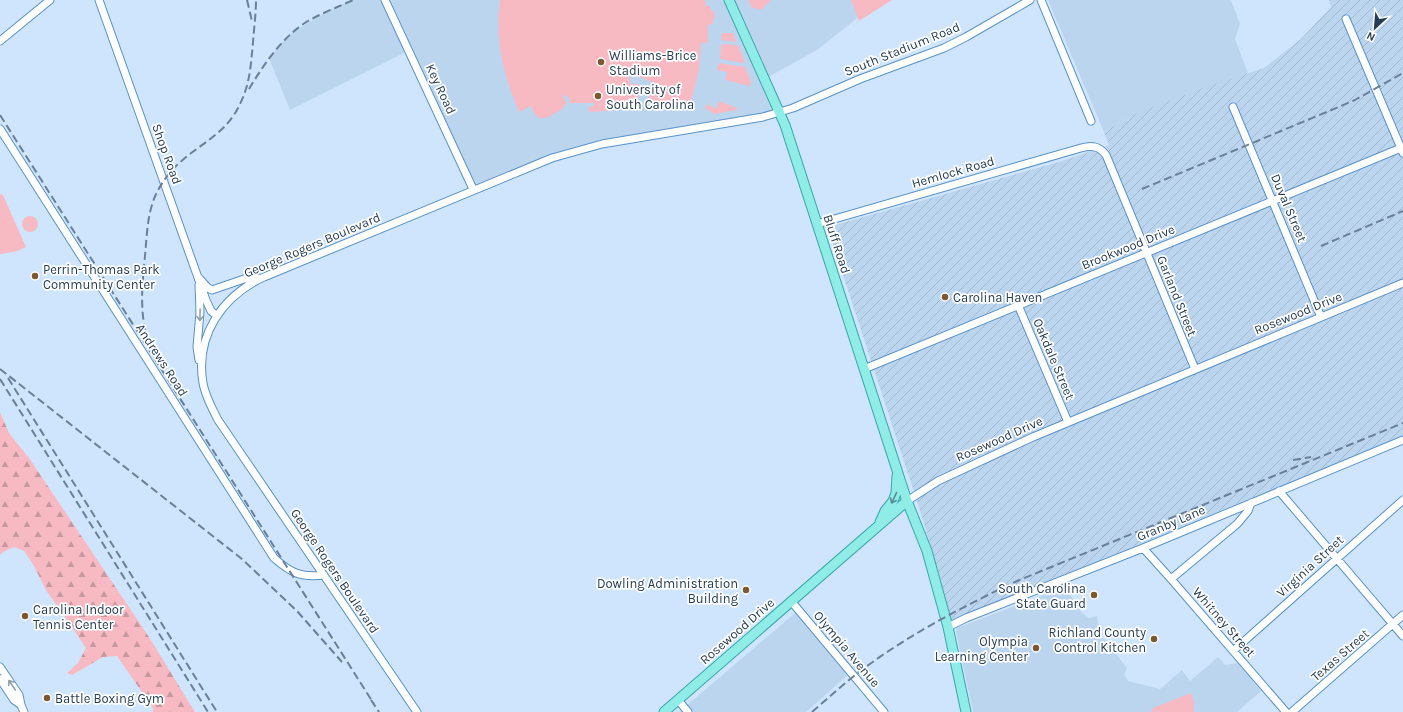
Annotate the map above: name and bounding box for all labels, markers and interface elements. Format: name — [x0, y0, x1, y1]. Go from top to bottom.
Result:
north arrow — [1355, 8, 1395, 48]
street label: South Stadium Road — [842, 19, 962, 79]
text: N — [1364, 29, 1377, 44]
place label: Williams-Brice Stadium — [609, 48, 697, 78]
marker: Williams-Brice Stadium — [596, 57, 606, 67]
street label: Key Road — [423, 62, 459, 116]
place label: University of South Carolina — [606, 82, 694, 112]
marker: University of South Carolina — [593, 91, 603, 101]
street label: Shop Road — [149, 122, 185, 186]
street label: Hemlock Road — [910, 153, 996, 191]
street label: Duval Street — [1268, 172, 1310, 244]
street label: George Rogers Boulevard — [241, 209, 383, 281]
street label: Bluff Road — [820, 212, 854, 276]
street label: Brookwood Drive — [1079, 221, 1177, 273]
street label: Garland Street — [1154, 254, 1200, 338]
place label: Perrin-Thomas Park Community Center — [43, 262, 160, 292]
marker: Perrin-Thomas Park Community Center — [30, 271, 40, 281]
street label: Rosewood Drive — [1252, 288, 1344, 337]
place label: Carolina Haven — [953, 290, 1042, 305]
marker: Carolina Haven — [940, 292, 950, 302]
one-way arrow — [196, 308, 204, 321]
street label: Oakdale Street — [1030, 316, 1078, 402]
street label: Andrews Road — [133, 321, 191, 399]
street label: Rosewood Drive — [953, 413, 1045, 465]
one-way arrow — [889, 492, 897, 504]
street label: Granby Lane — [1135, 502, 1208, 544]
street label: George Rogers Boulevard — [288, 506, 382, 636]
street label: Virginia Street — [1274, 532, 1347, 600]
place label: Dowling Administration Building — [597, 576, 739, 606]
place label: South Carolina State Guard — [998, 581, 1086, 611]
street label: Whitney Street — [1190, 584, 1258, 660]
marker: Dowling Administration Building — [741, 585, 751, 595]
marker: South Carolina State Guard — [1089, 590, 1099, 600]
street label: Rosewood Drive — [697, 595, 777, 667]
place label: Carolina Indoor Tennis Center — [33, 602, 124, 632]
street label: Olympia Avenue — [811, 608, 883, 690]
marker: Carolina Indoor Tennis Center — [20, 611, 30, 621]
place label: Richland County Control Kitchen — [1048, 625, 1146, 655]
street label: Texas Street — [1308, 626, 1372, 684]
place label: Olympia Learning Center — [935, 634, 1028, 664]
marker: Richland County Control Kitchen — [1149, 634, 1159, 644]
marker: Olympia Learning Center — [1031, 643, 1041, 653]
one-way arrow — [8, 680, 16, 691]
place label: Battle Boxing Gym — [55, 691, 164, 706]
marker: Battle Boxing Gym — [42, 693, 52, 703]

